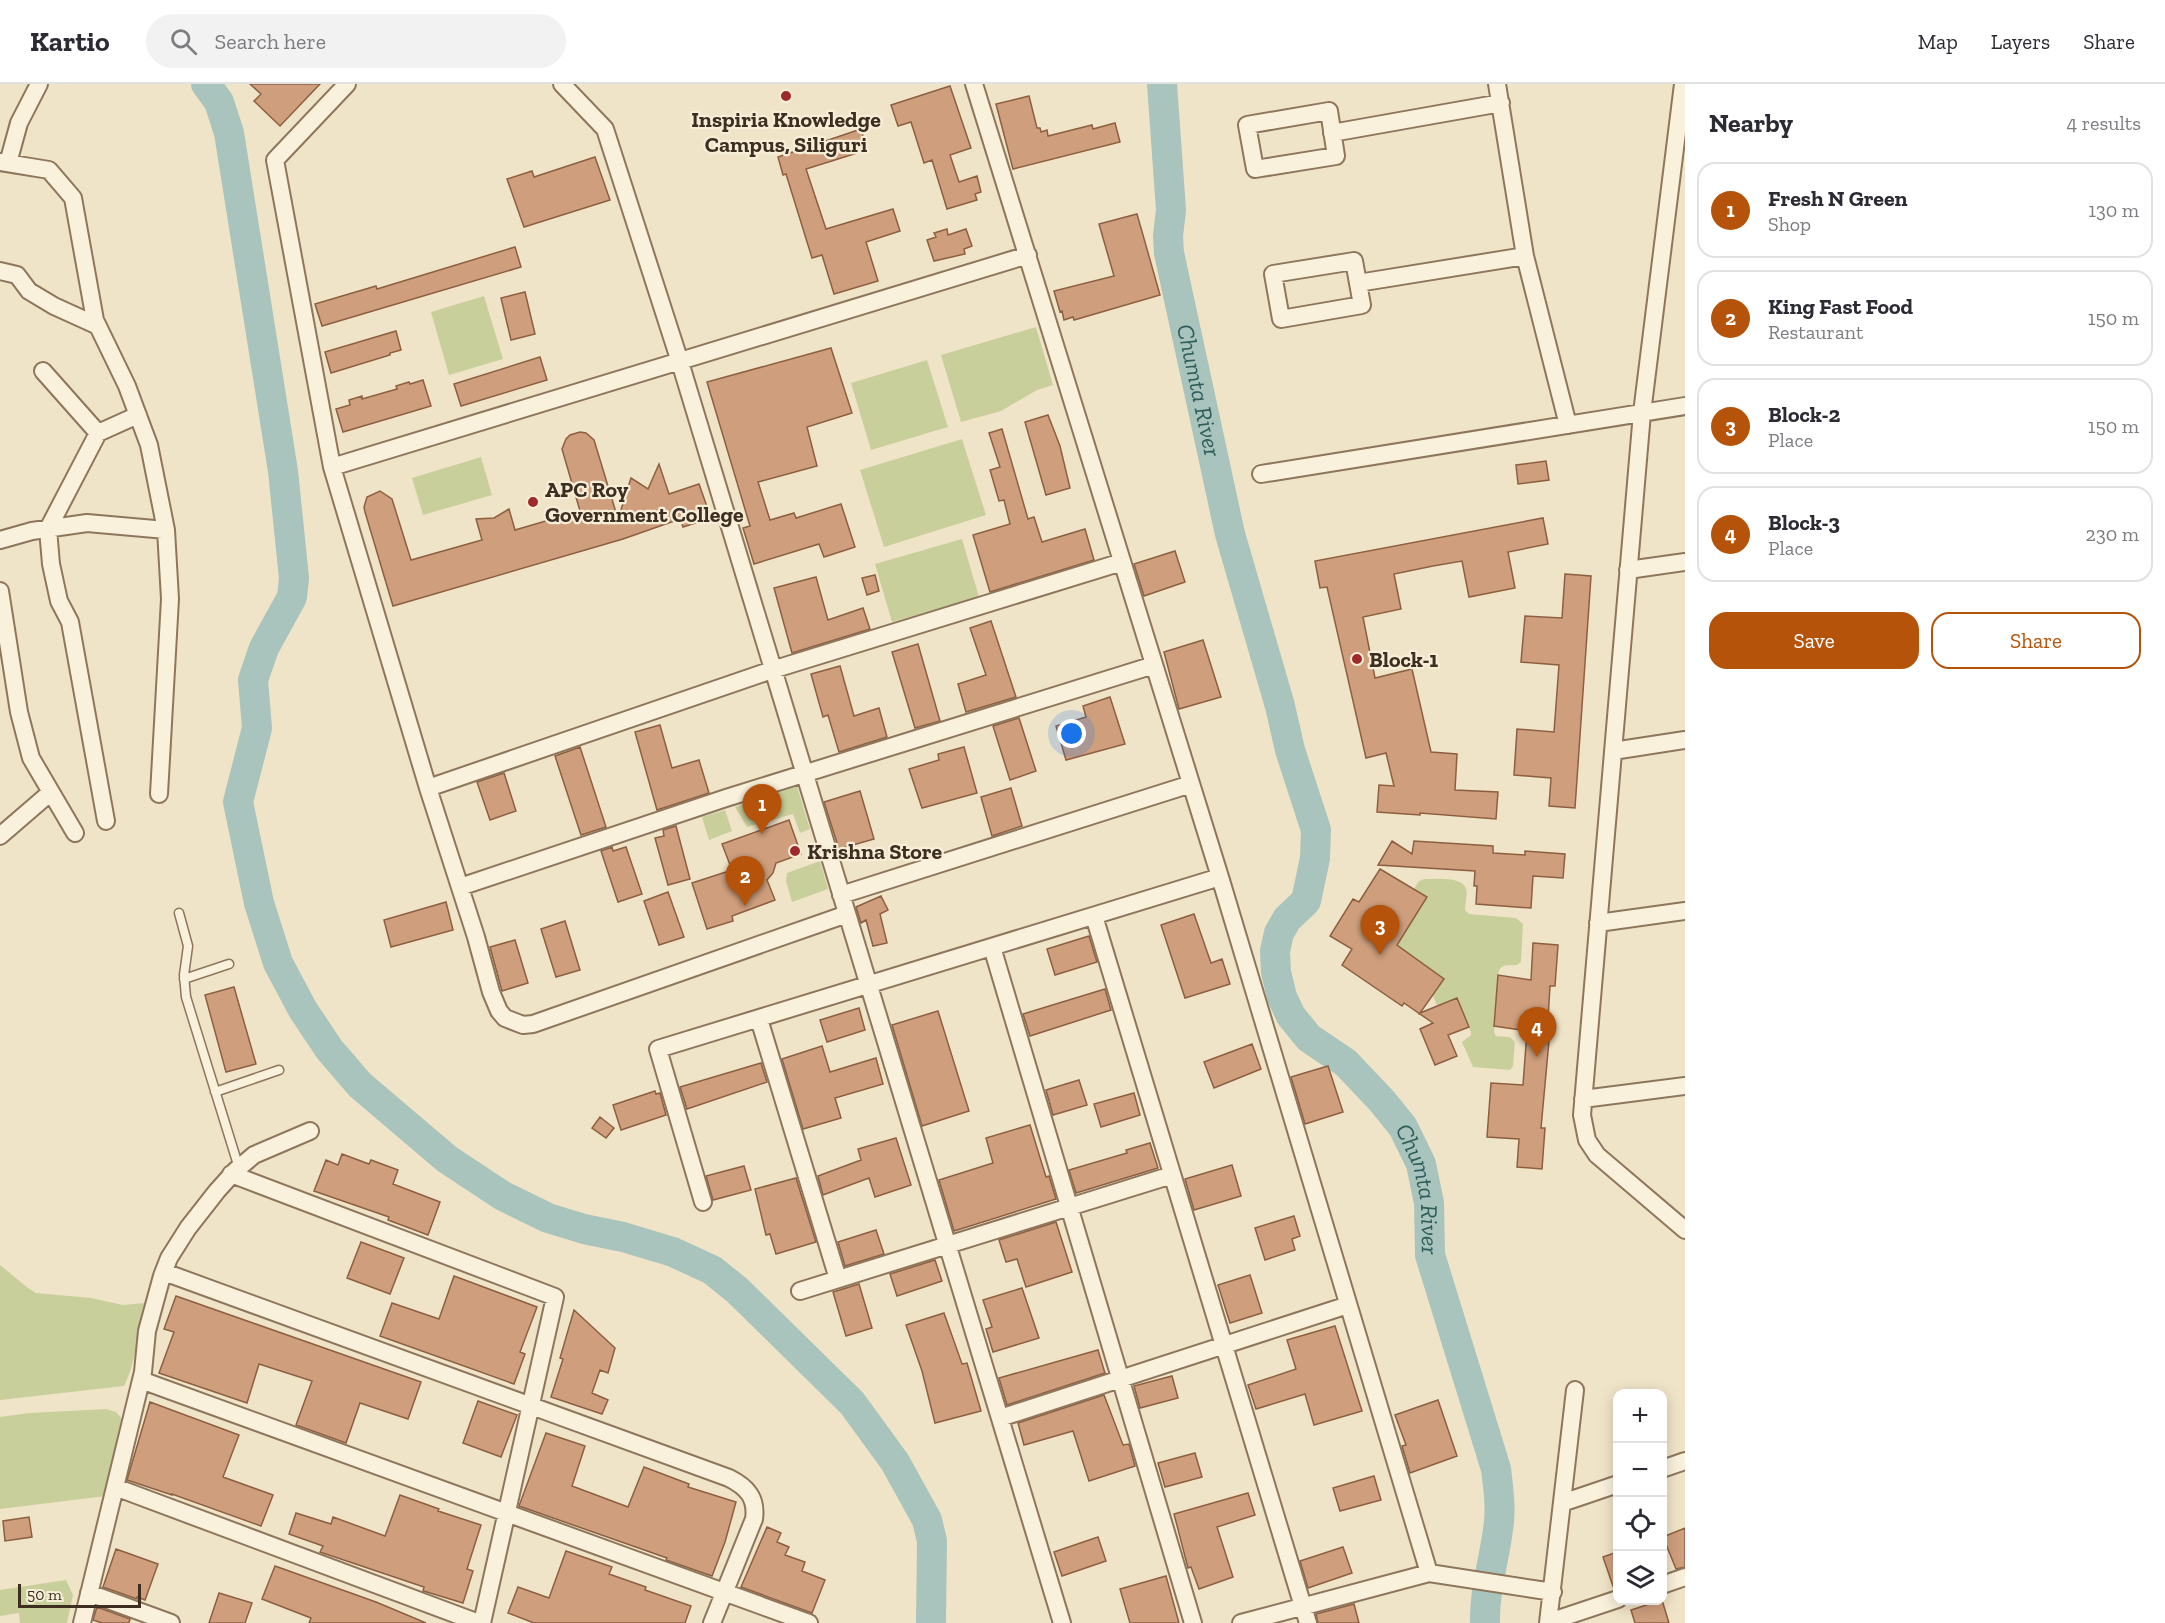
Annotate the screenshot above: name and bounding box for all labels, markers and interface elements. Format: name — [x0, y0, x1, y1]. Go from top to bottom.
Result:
search box — [146, 14, 566, 68]
text: Kartio — [30, 25, 110, 58]
icon: search — [167, 25, 200, 58]
text: Search here — [215, 28, 326, 55]
text: Map — [1918, 29, 1958, 54]
text: Layers — [1991, 29, 2050, 54]
text: Share — [2083, 29, 2135, 54]
marker: Inspiria Knowledge Campus, Siliguri — [779, 89, 793, 103]
place label: Inspiria Knowledge Campus, Siliguri — [691, 106, 881, 158]
text: Nearby — [1709, 107, 1793, 139]
text: 4 results — [2066, 111, 2141, 135]
text: Fresh N Green — [1768, 185, 1908, 212]
text: 1 — [1726, 198, 1735, 222]
text: 130 m — [2088, 198, 2139, 222]
text: Shop — [1768, 212, 1811, 236]
text: King Fast Food — [1768, 293, 1913, 320]
text: 2 — [1725, 306, 1736, 330]
text: 150 m — [2088, 306, 2139, 330]
text: Restaurant — [1768, 320, 1864, 344]
water label: Chumta River — [1171, 321, 1228, 460]
text: Block-2 — [1768, 401, 1840, 428]
text: 3 — [1725, 414, 1736, 438]
text: 150 m — [2088, 414, 2139, 438]
text: Place — [1768, 428, 1813, 452]
place label: APC Roy Government College — [545, 476, 744, 528]
marker: APC Roy Government College — [526, 495, 540, 509]
text: Block-3 — [1768, 509, 1840, 536]
text: 4 — [1725, 522, 1736, 546]
text: 230 m — [2086, 522, 2139, 546]
text: Place — [1768, 536, 1813, 560]
button: Save — [1709, 612, 1919, 669]
button: Share — [1931, 612, 2141, 669]
place label: Block-1 — [1369, 646, 1438, 673]
marker: Block-1 — [1350, 652, 1364, 666]
your location — [1057, 719, 1086, 748]
pin: 1 — [742, 784, 782, 834]
place label: Krishna Store — [807, 838, 942, 865]
marker: Krishna Store — [788, 844, 802, 858]
pin: 2 — [726, 856, 764, 906]
pin: 3 — [1360, 906, 1400, 955]
pin: 4 — [1518, 1008, 1556, 1057]
water label: Chumta River — [1390, 1119, 1445, 1256]
map controls — [1613, 1389, 1667, 1605]
button: + — [1613, 1389, 1667, 1443]
button: − — [1613, 1443, 1667, 1497]
button: locate — [1613, 1497, 1667, 1551]
button: layers — [1613, 1551, 1667, 1605]
scale bar — [18, 1581, 141, 1608]
text: 50 m — [27, 1585, 62, 1604]

